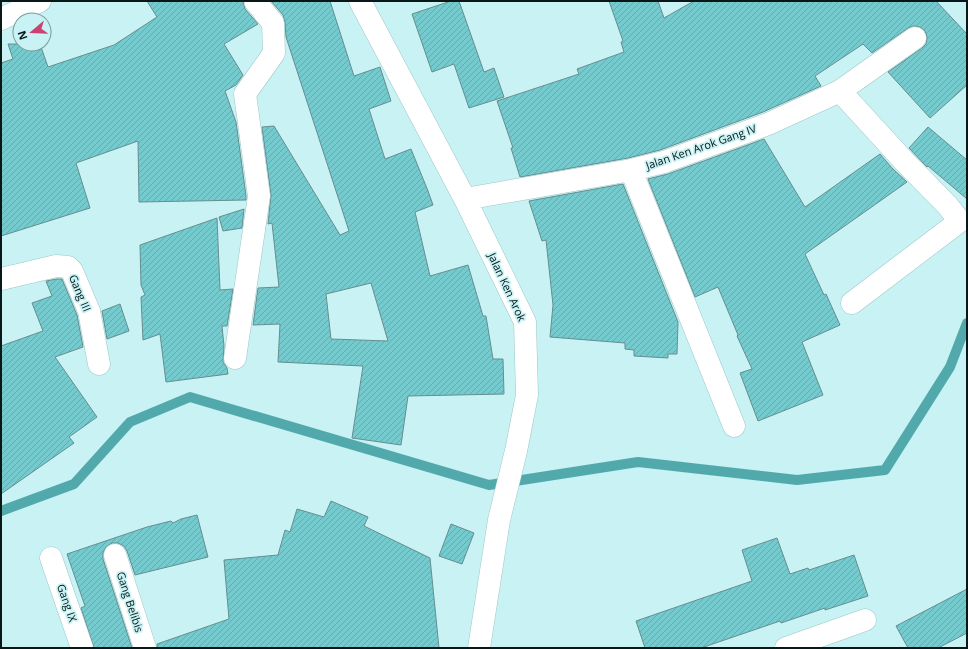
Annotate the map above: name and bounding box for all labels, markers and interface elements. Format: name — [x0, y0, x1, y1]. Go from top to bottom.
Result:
north arrow — [12, 12, 52, 52]
text: N — [14, 29, 31, 42]
street label: Jalan Ken Arok Gang IV — [643, 120, 759, 173]
street label: Jalan Ken Arok — [485, 249, 530, 324]
street label: Gang III — [66, 272, 95, 314]
street label: Gang Belibis — [114, 569, 147, 634]
street label: Gang IX — [54, 582, 81, 624]

